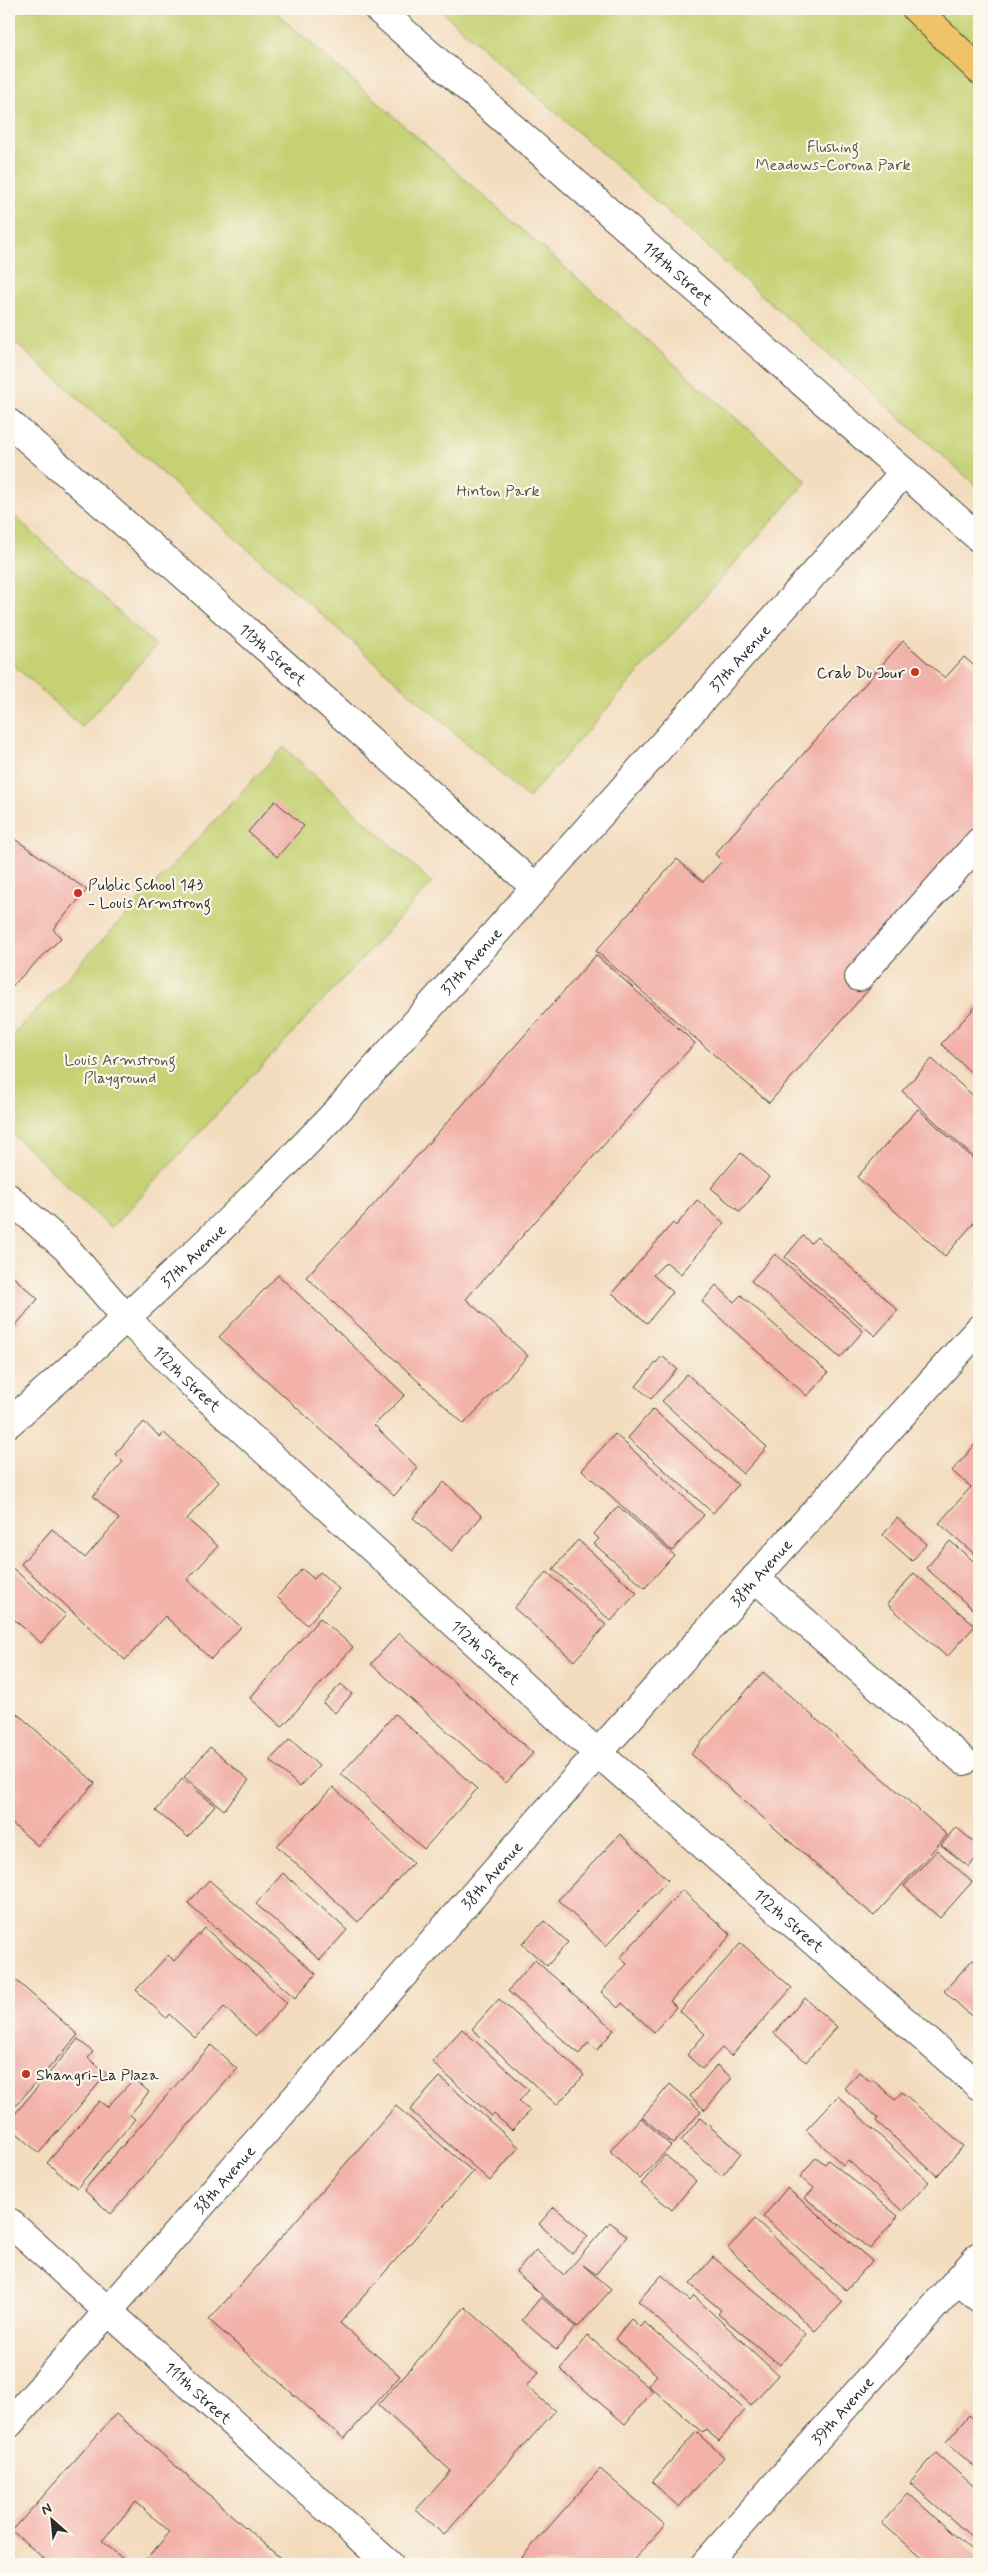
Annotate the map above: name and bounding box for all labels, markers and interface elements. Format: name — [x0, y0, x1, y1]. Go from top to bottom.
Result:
park label: Flushing Meadows-Corona Park — [756, 137, 910, 176]
street label: 114th Street — [638, 238, 717, 311]
park label: Hinton Park — [456, 481, 540, 502]
street label: 113th Street — [234, 619, 311, 692]
street label: 37th Avenue — [705, 620, 776, 697]
place label: Crab Du Jour — [816, 663, 906, 684]
marker: Crab Du Jour — [909, 666, 921, 678]
place label: Public School 143 - Louis Armstrong — [88, 875, 211, 915]
marker: Public School 143 - Louis Armstrong — [72, 887, 84, 899]
street label: 37th Avenue — [436, 923, 507, 1000]
park label: Louis Armstrong Playground — [64, 1050, 176, 1089]
street label: 37th Avenue — [157, 1220, 231, 1293]
street label: 112th Street — [147, 1342, 225, 1418]
street label: 38th Avenue — [726, 1535, 798, 1611]
street label: 112th Street — [445, 1616, 525, 1691]
street label: 38th Avenue — [457, 1837, 528, 1914]
street label: 112th Street — [748, 1885, 828, 1958]
place label: Shangri-La Plaza — [36, 2065, 159, 2086]
marker: Shangri-La Plaza — [20, 2068, 32, 2080]
street label: 38th Avenue — [190, 2141, 261, 2218]
street label: 111th Street — [159, 2358, 236, 2430]
street label: 39th Avenue — [807, 2372, 879, 2450]
north arrow — [28, 2496, 78, 2546]
text: N — [38, 2499, 55, 2519]

